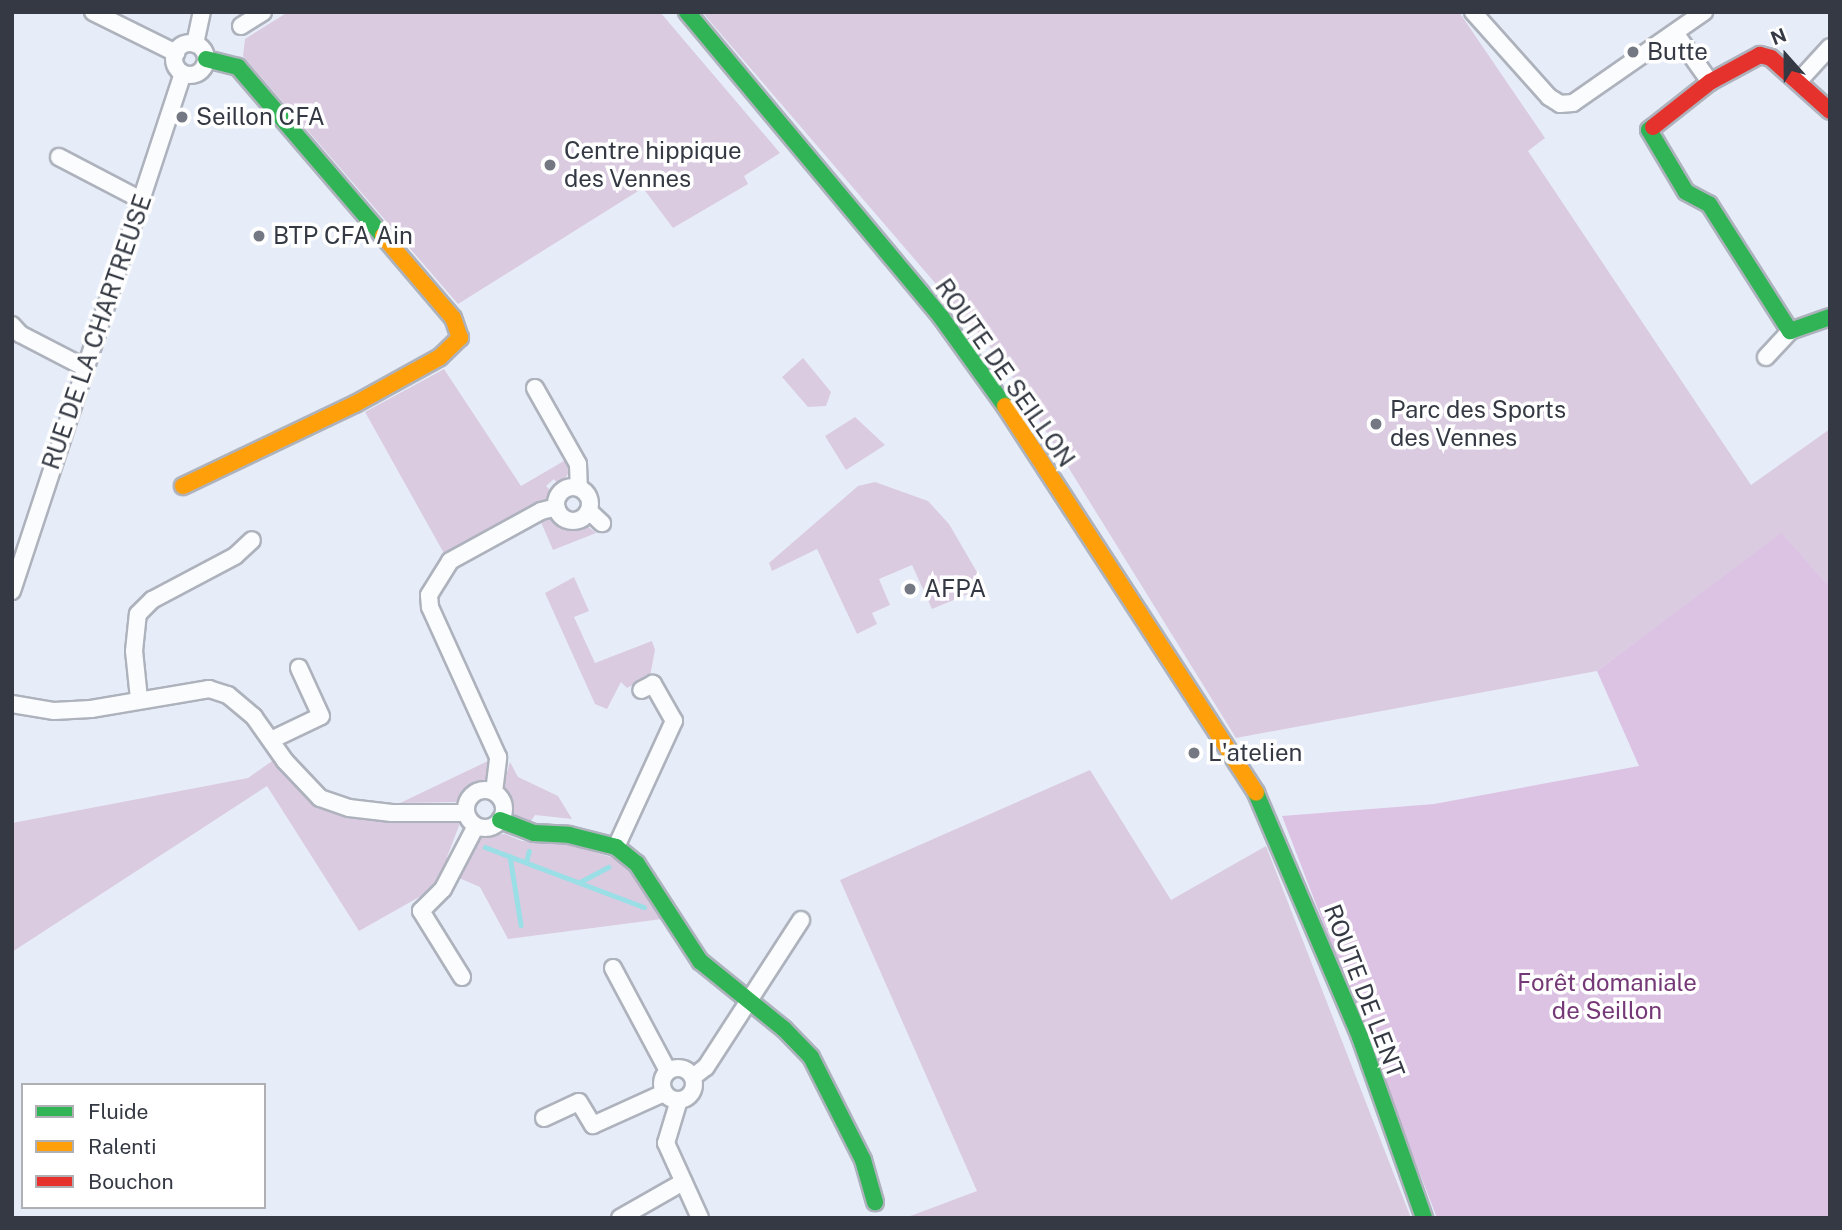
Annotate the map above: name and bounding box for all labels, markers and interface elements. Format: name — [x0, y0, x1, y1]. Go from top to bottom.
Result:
north arrow — [1751, 21, 1821, 91]
text: N — [1768, 23, 1789, 49]
place label: Butte — [1647, 38, 1708, 66]
marker: Butte — [1625, 44, 1641, 60]
place label: Seillon CFA — [196, 103, 325, 131]
marker: Seillon CFA — [174, 109, 190, 125]
place label: Centre hippique des Vennes — [564, 137, 742, 193]
marker: Centre hippique des Vennes — [542, 157, 558, 173]
street label: RUE DE LA CHARTREUSE — [36, 191, 158, 473]
place label: BTP CFA Ain — [273, 222, 413, 250]
marker: BTP CFA Ain — [251, 228, 267, 244]
street label: ROUTE DE SEILLON — [929, 273, 1081, 473]
place label: Parc des Sports des Vennes — [1390, 396, 1567, 452]
marker: Parc des Sports des Vennes — [1368, 416, 1384, 432]
place label: AFPA — [924, 575, 986, 603]
marker: AFPA — [902, 581, 918, 597]
place label: L'atelien — [1208, 739, 1302, 767]
marker: L'atelien — [1186, 745, 1202, 761]
street label: ROUTE DE LENT — [1318, 900, 1410, 1082]
park label: Forêt domaniale de Seillon — [1517, 969, 1697, 1025]
legend — [21, 1083, 266, 1209]
text: Fluide — [88, 1099, 148, 1124]
text: Ralenti — [88, 1134, 156, 1159]
text: Bouchon — [88, 1169, 174, 1194]

